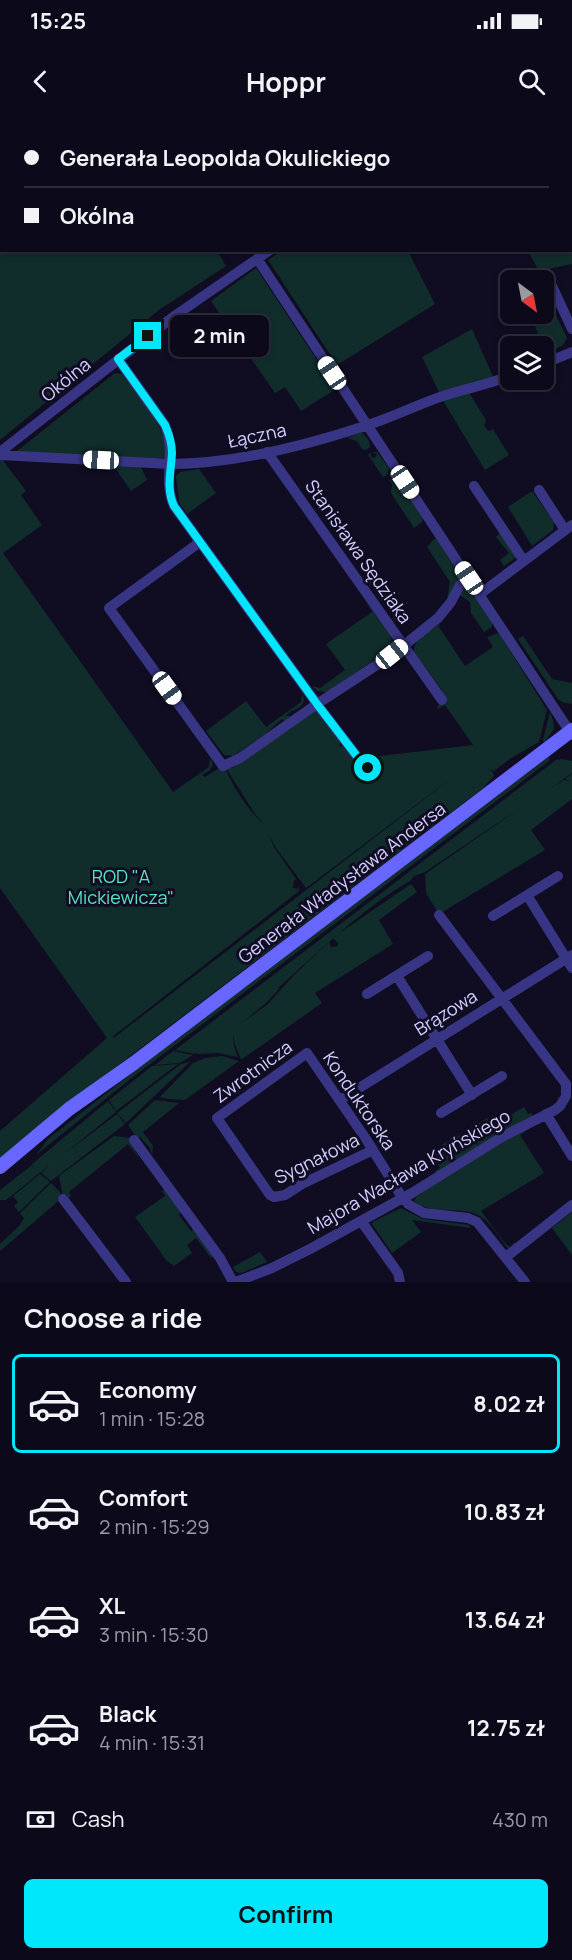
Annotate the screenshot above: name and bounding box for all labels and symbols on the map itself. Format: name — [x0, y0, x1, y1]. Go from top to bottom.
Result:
north arrow — [500, 270, 554, 324]
callout: 2 min — [169, 315, 268, 357]
route end — [134, 322, 161, 349]
street label: Okólna — [36, 352, 95, 407]
car — [314, 353, 350, 393]
street label: Łączna — [225, 417, 288, 453]
car — [83, 450, 119, 470]
car — [387, 462, 423, 502]
street label: Stanisława Sędziaka — [300, 475, 418, 628]
car — [451, 558, 487, 598]
car — [372, 636, 412, 672]
car — [149, 668, 185, 708]
route start — [354, 754, 381, 781]
street label: Generała Władysława Andersa — [233, 796, 450, 968]
park label: ROD "A Mickiewicza" — [68, 864, 174, 909]
street label: Brązowa — [410, 984, 481, 1041]
street label: Zwrotnicza — [208, 1034, 297, 1108]
street label: Konduktorska — [318, 1047, 402, 1154]
street label: Majora Wacława Kryńskiego — [303, 1103, 514, 1239]
street label: Sygnałowa — [270, 1127, 363, 1189]

